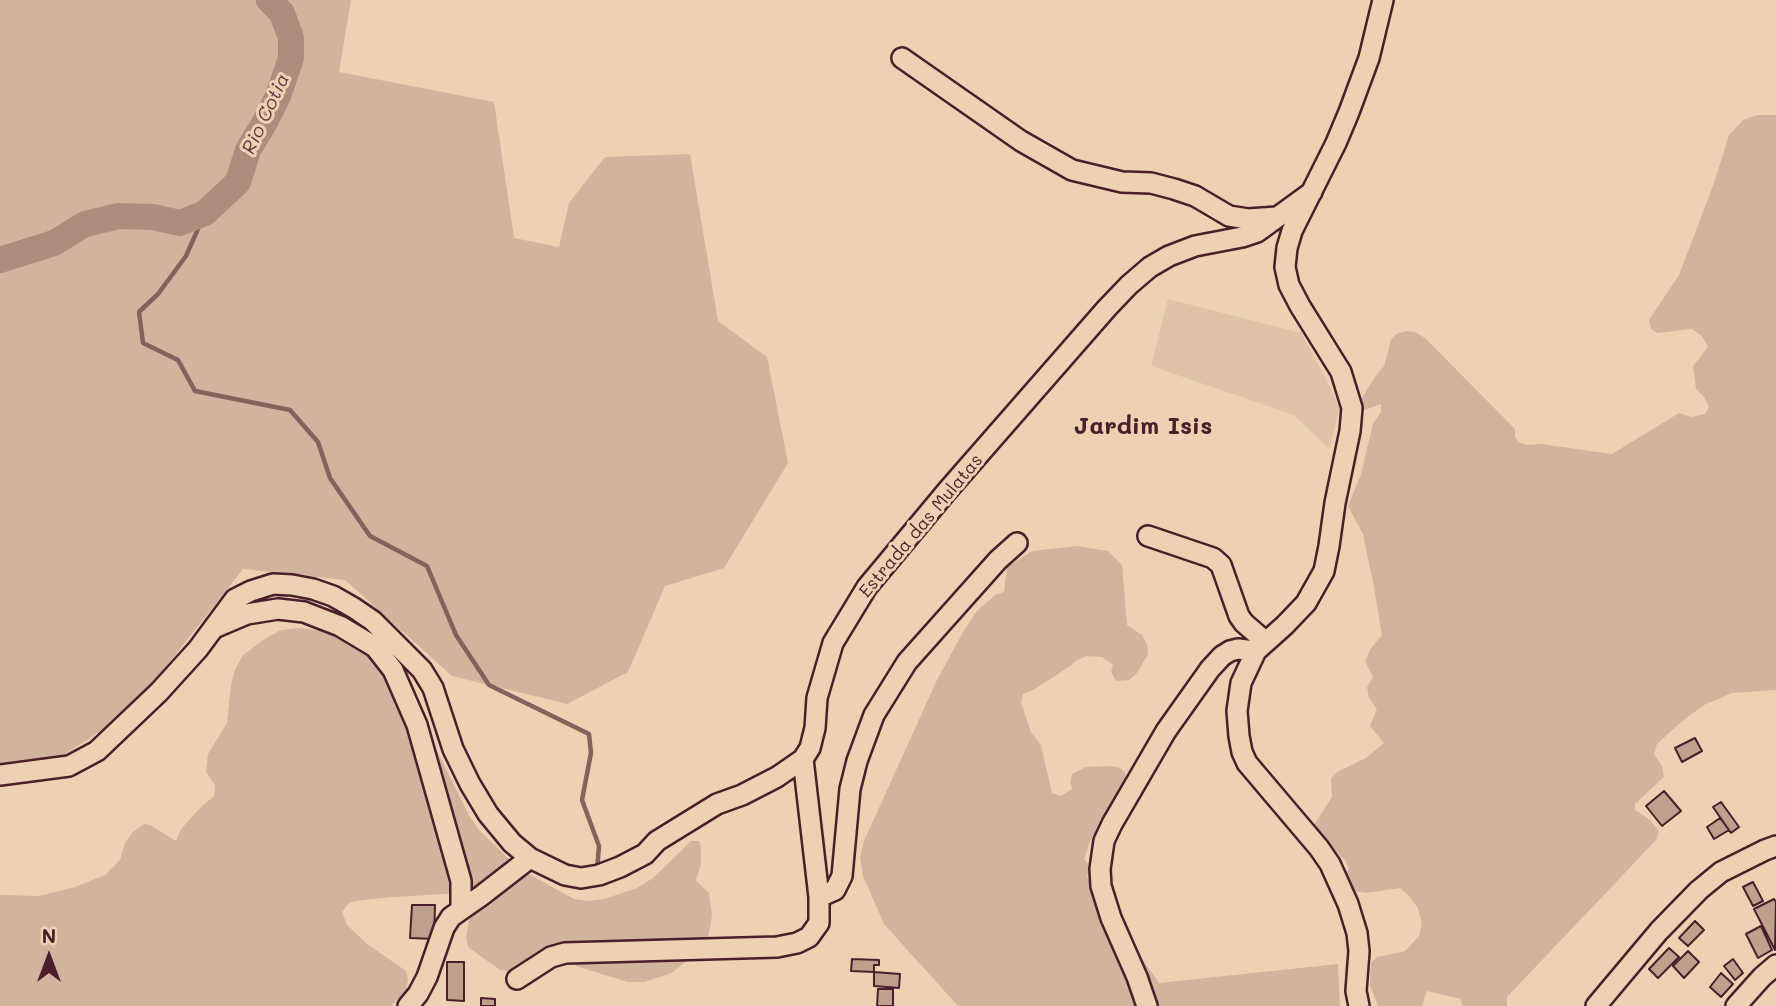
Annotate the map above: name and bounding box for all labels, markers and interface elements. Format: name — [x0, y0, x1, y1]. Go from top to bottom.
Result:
water label: Rio Cotia — [237, 70, 295, 158]
district label: Jardim Isis — [1074, 413, 1212, 441]
street label: Estrada das Mulatas — [855, 450, 987, 602]
north arrow — [14, 922, 84, 992]
text: N — [42, 923, 56, 948]

